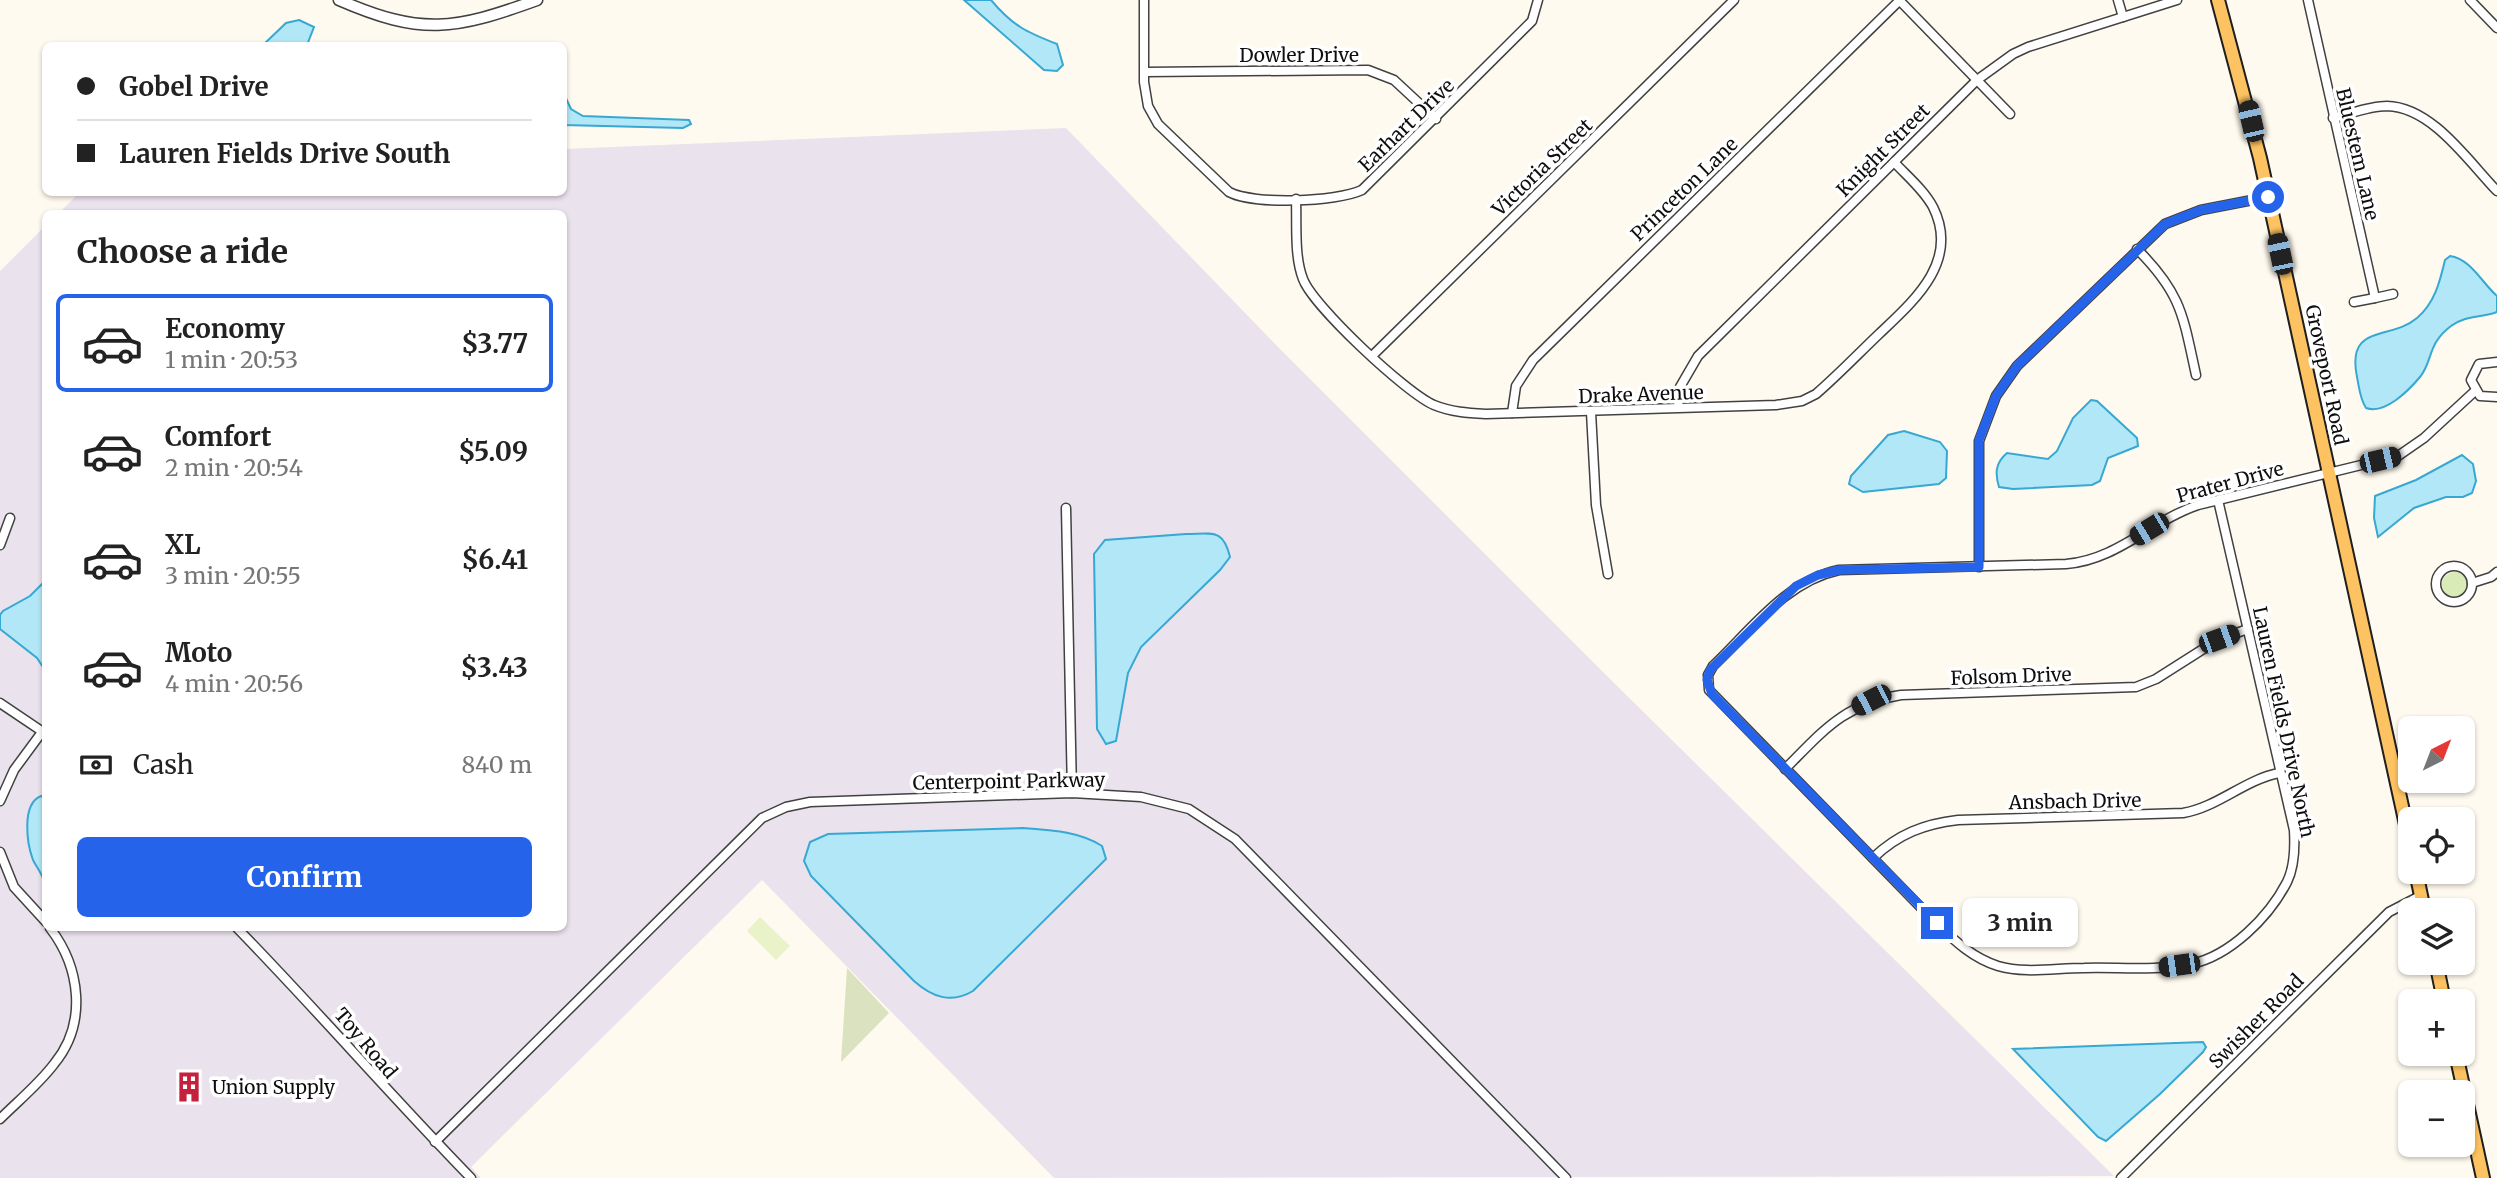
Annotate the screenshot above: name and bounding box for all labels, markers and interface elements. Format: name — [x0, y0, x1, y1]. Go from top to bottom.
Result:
street label: Dowler Drive — [1239, 43, 1359, 67]
text: Gobel Drive — [119, 70, 269, 103]
street label: Earhart Drive — [1353, 73, 1459, 177]
street label: Bluestem Lane — [2331, 86, 2385, 223]
street label: Knight Street — [1831, 98, 1935, 202]
car — [2237, 98, 2266, 144]
street label: Victoria Street — [1486, 113, 1598, 221]
street label: Princeton Lane — [1626, 132, 1742, 246]
text: Lauren Fields Drive South — [119, 137, 450, 170]
route start — [2252, 181, 2284, 213]
car — [2266, 231, 2295, 277]
text: Choose a ride — [77, 232, 288, 272]
street label: Groveport Road — [2300, 303, 2354, 447]
icon: car — [81, 312, 144, 375]
text: Economy — [165, 312, 285, 345]
text: $3.77 — [461, 327, 528, 360]
text: 1 min · 20:53 — [165, 345, 298, 374]
street label: Drake Avenue — [1578, 380, 1704, 408]
icon: car — [81, 420, 144, 483]
text: Comfort — [165, 420, 271, 453]
text: $5.09 — [458, 435, 528, 468]
car — [2358, 445, 2403, 475]
text: 2 min · 20:54 — [165, 453, 303, 482]
street label: Prater Drive — [2174, 456, 2286, 508]
car — [2126, 509, 2173, 549]
icon: car — [81, 528, 144, 591]
text: XL — [165, 528, 201, 561]
text: $6.41 — [461, 543, 528, 576]
text: 3 min · 20:55 — [165, 561, 301, 590]
street label: Lauren Fields Drive North — [2248, 604, 2320, 840]
car — [2196, 622, 2243, 656]
icon: car — [81, 636, 144, 699]
text: Moto — [165, 636, 232, 669]
text: $3.43 — [461, 651, 528, 684]
street label: Folsom Drive — [1950, 662, 2072, 690]
text: 4 min · 20:56 — [165, 669, 303, 698]
car — [1848, 681, 1895, 719]
north arrow — [2398, 716, 2474, 793]
map controls — [2398, 716, 2475, 1157]
icon: cash — [77, 746, 115, 784]
text: Cash — [133, 748, 194, 781]
text: 840 m — [461, 750, 532, 779]
street label: Centerpoint Parkway — [913, 767, 1105, 795]
street label: Ansbach Drive — [2007, 788, 2142, 814]
button: locate — [2398, 807, 2475, 884]
button: Confirm — [77, 837, 532, 917]
callout: 3 min — [1962, 898, 2077, 948]
button: layers — [2398, 898, 2475, 975]
route end — [1921, 907, 1953, 939]
text: 3 min — [1987, 908, 2053, 937]
car — [2157, 952, 2202, 978]
street label: Swisher Road — [2204, 969, 2308, 1073]
button: + — [2398, 989, 2475, 1066]
street label: Toy Road — [329, 1003, 403, 1083]
building icon: Union Supply — [172, 1070, 206, 1104]
place label: Union Supply — [212, 1075, 335, 1099]
button: − — [2398, 1080, 2475, 1157]

